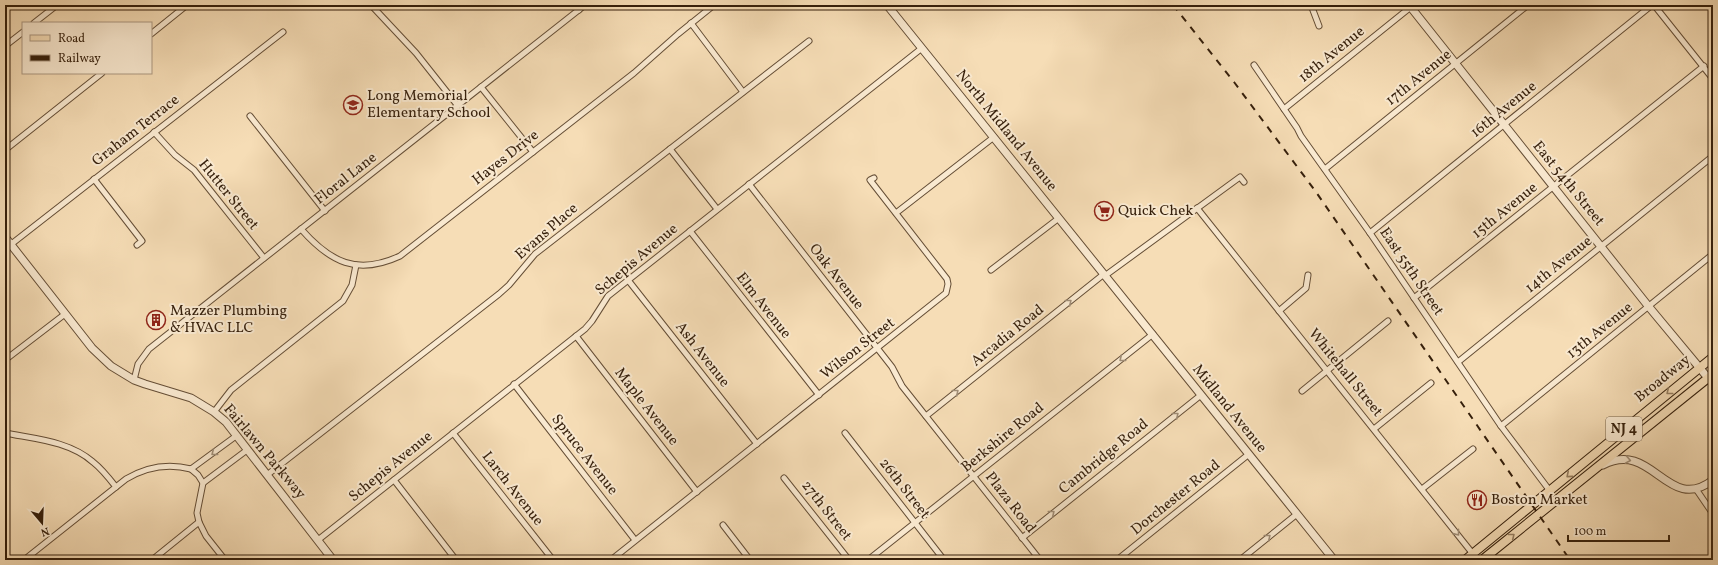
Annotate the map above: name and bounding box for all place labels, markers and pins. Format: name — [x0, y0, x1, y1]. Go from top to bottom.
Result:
place label: Long Memorial Elementary School — [367, 86, 490, 124]
school or university icon: Long Memorial Elementary School — [342, 94, 364, 116]
supermarket icon: Quick Chek — [1093, 200, 1115, 222]
place label: Quick Chek — [1118, 201, 1193, 222]
place label: Mazzer Plumbing & HVAC LLC — [170, 301, 287, 339]
building icon: Mazzer Plumbing & HVAC LLC — [145, 309, 167, 331]
restaurant icon: Boston Market — [1466, 489, 1488, 511]
place label: Boston Market — [1491, 490, 1588, 511]

